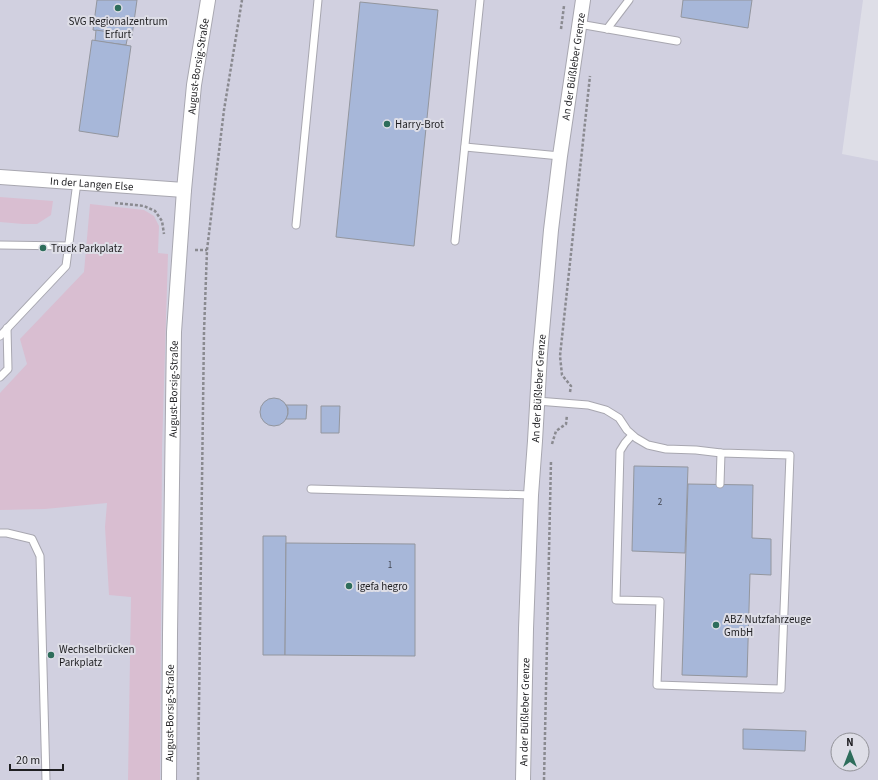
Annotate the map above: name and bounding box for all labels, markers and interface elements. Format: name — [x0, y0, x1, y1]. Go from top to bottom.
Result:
marker: SVG Regionalzentrum Erfurt — [113, 3, 123, 13]
street label: An der Büßleber Grenze — [558, 11, 589, 121]
place label: SVG Regionalzentrum Erfurt — [68, 14, 168, 42]
street label: August-Borsig-Straße — [184, 16, 213, 115]
place label: Harry-Brot — [395, 117, 444, 132]
marker: Harry-Brot — [382, 119, 392, 129]
street label: In der Langen Else — [50, 173, 134, 194]
place label: Truck Parkplatz — [51, 241, 122, 256]
marker: Truck Parkplatz — [38, 243, 48, 253]
street label: An der Büßleber Grenze — [527, 333, 549, 443]
street label: August-Borsig-Straße — [165, 340, 181, 438]
house number: 2 — [658, 496, 663, 509]
house number: 1 — [388, 559, 392, 572]
place label: igefa hegro — [357, 579, 408, 594]
marker: igefa hegro — [344, 581, 354, 591]
place label: ABZ Nutzfahrzeuge GmbH — [724, 612, 812, 640]
marker: ABZ Nutzfahrzeuge GmbH — [711, 620, 721, 630]
place label: Wechselbrücken Parkplatz — [59, 642, 135, 670]
marker: Wechselbrücken Parkplatz — [46, 650, 56, 660]
street label: An der Büßleber Grenze — [516, 657, 533, 766]
street label: August-Borsig-Straße — [162, 664, 177, 762]
north arrow — [830, 732, 870, 772]
text: N — [846, 735, 854, 750]
scale bar — [10, 746, 63, 772]
text: 20 m — [16, 752, 40, 769]

